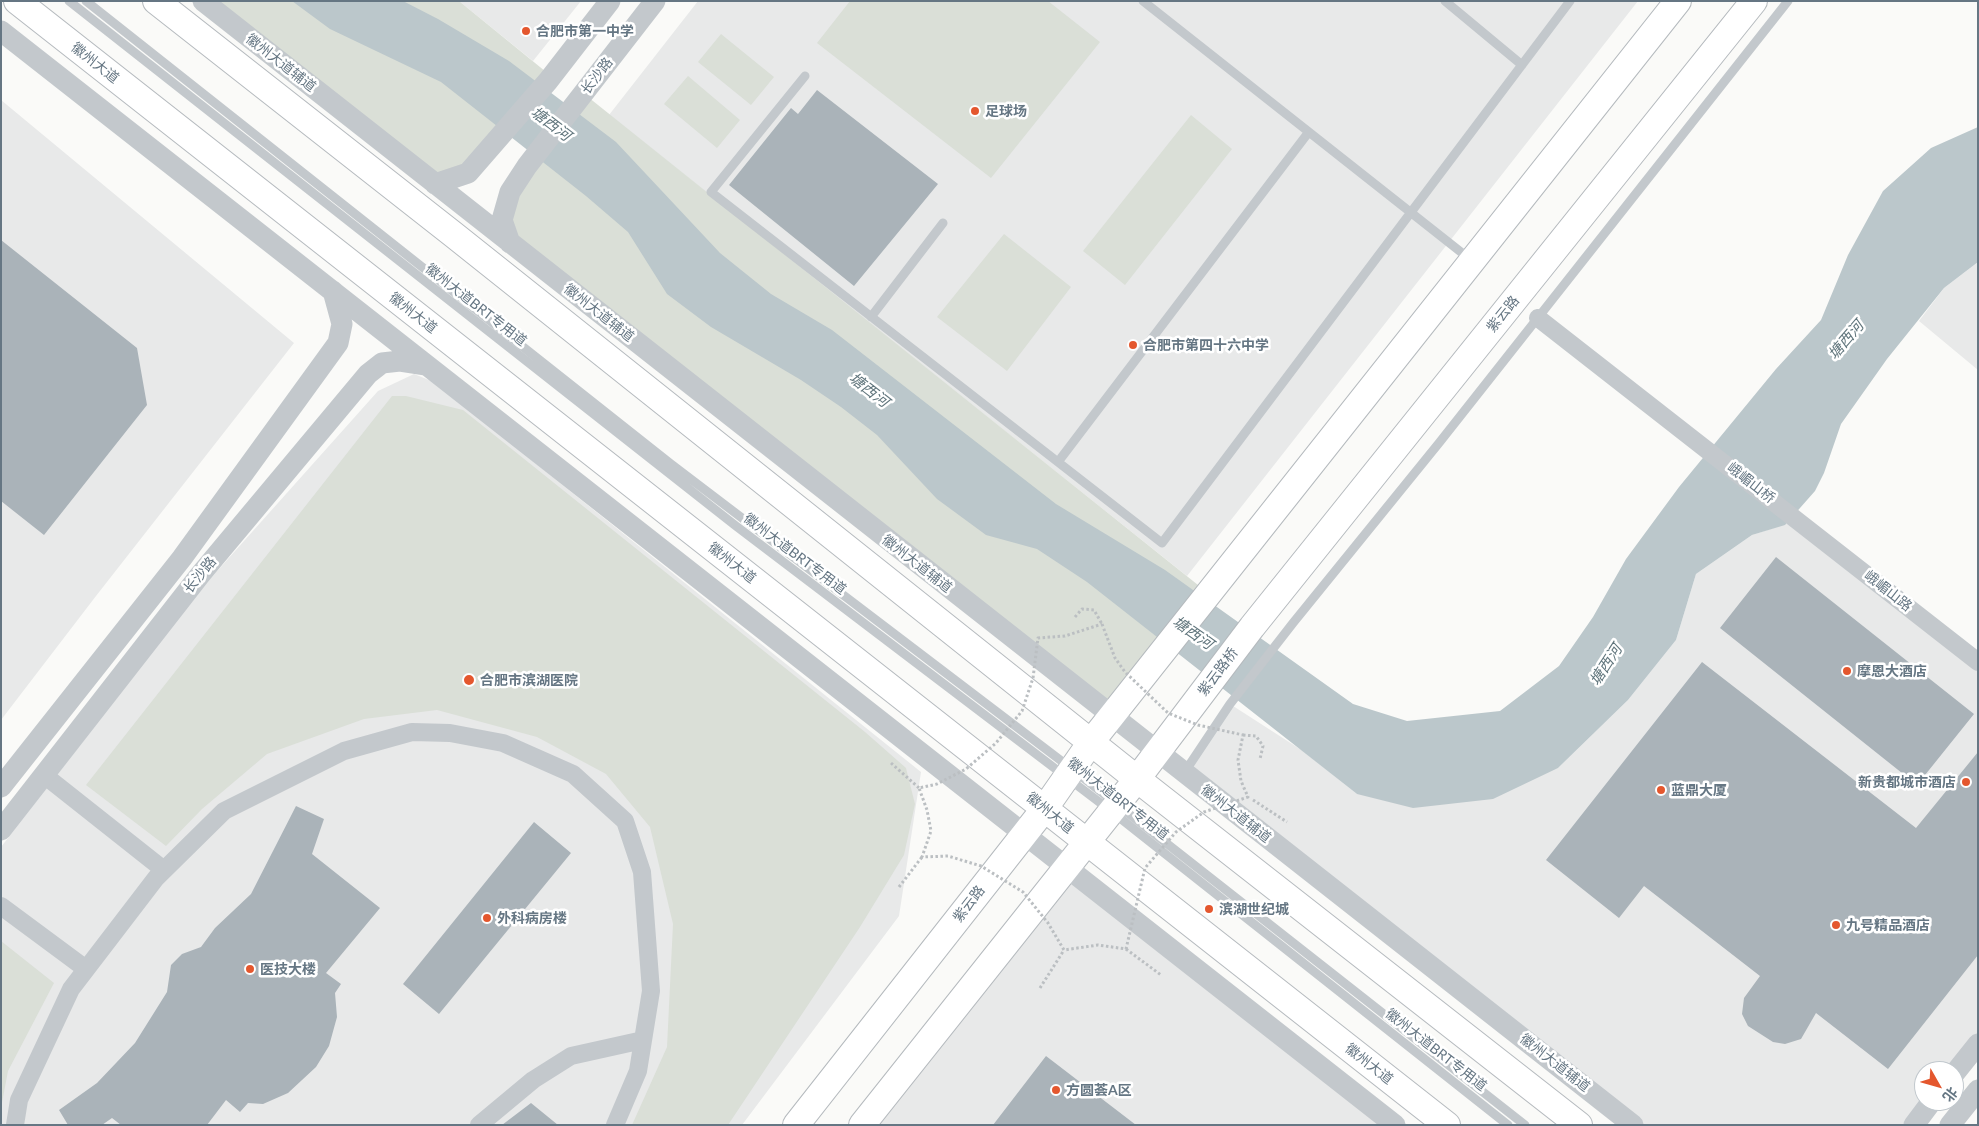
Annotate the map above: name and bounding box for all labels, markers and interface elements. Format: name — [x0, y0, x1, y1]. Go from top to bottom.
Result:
place label: 合肥市第一中学 — [536, 23, 634, 39]
marker: 合肥市第一中学 — [520, 25, 532, 37]
street label: 徽州大道辅道 — [243, 31, 319, 95]
street label: 徽州大道 — [68, 39, 122, 87]
street label: 长沙路 — [577, 54, 617, 98]
water label: 塘西河 — [528, 103, 574, 145]
place label: 足球场 — [985, 103, 1027, 119]
marker: 足球场 — [969, 105, 981, 117]
street label: 徽州大道BRT专用道 — [422, 260, 530, 350]
street label: 徽州大道辅道 — [561, 281, 637, 345]
street label: 徽州大道 — [386, 289, 440, 337]
street label: 紫云路 — [1483, 292, 1523, 336]
water label: 塘西河 — [1824, 317, 1868, 363]
place label: 合肥市第四十六中学 — [1143, 337, 1269, 353]
marker: 合肥市第四十六中学 — [1127, 339, 1139, 351]
water label: 塘西河 — [846, 369, 892, 411]
street label: 峨嵋山桥 — [1724, 459, 1778, 507]
street label: 徽州大道BRT专用道 — [741, 510, 849, 598]
street label: 徽州大道辅道 — [879, 532, 955, 596]
street label: 徽州大道 — [705, 539, 759, 587]
street label: 长沙路 — [180, 553, 220, 597]
street label: 峨嵋山路 — [1861, 567, 1915, 615]
water label: 塘西河 — [1169, 613, 1217, 653]
water label: 塘西河 — [1586, 641, 1626, 689]
street label: 紫云路桥 — [1194, 645, 1242, 699]
place label: 摩恩大酒店 — [1857, 663, 1927, 679]
marker: 摩恩大酒店 — [1841, 665, 1853, 677]
place label: 合肥市滨湖医院 — [480, 672, 578, 688]
marker: 合肥市滨湖医院 — [462, 673, 476, 687]
street label: 徽州大道BRT专用道 — [1064, 754, 1172, 844]
place label: 新贵都城市酒店 — [1858, 774, 1956, 790]
marker: 新贵都城市酒店 — [1960, 776, 1972, 788]
street label: 徽州大道辅道 — [1198, 782, 1274, 846]
place label: 蓝鼎大厦 — [1671, 782, 1727, 798]
marker: 蓝鼎大厦 — [1655, 784, 1667, 796]
street label: 徽州大道 — [1023, 789, 1077, 837]
street label: 紫云路 — [949, 882, 989, 926]
place label: 滨湖世纪城 — [1219, 901, 1289, 917]
marker: 滨湖世纪城 — [1203, 903, 1215, 915]
place label: 外科病房楼 — [497, 910, 567, 926]
marker: 外科病房楼 — [481, 912, 493, 924]
place label: 九号精品酒店 — [1846, 917, 1930, 933]
marker: 九号精品酒店 — [1830, 919, 1842, 931]
place label: 医技大楼 — [260, 961, 316, 977]
marker: 医技大楼 — [244, 963, 256, 975]
street label: 徽州大道BRT专用道 — [1382, 1005, 1490, 1095]
street label: 徽州大道辅道 — [1517, 1031, 1593, 1095]
street label: 徽州大道 — [1342, 1040, 1396, 1088]
north arrow — [1914, 1061, 1964, 1111]
place label: 方圆荟A区 — [1066, 1082, 1132, 1098]
marker: 方圆荟A区 — [1050, 1084, 1062, 1096]
text: 北 — [1939, 1084, 1961, 1106]

